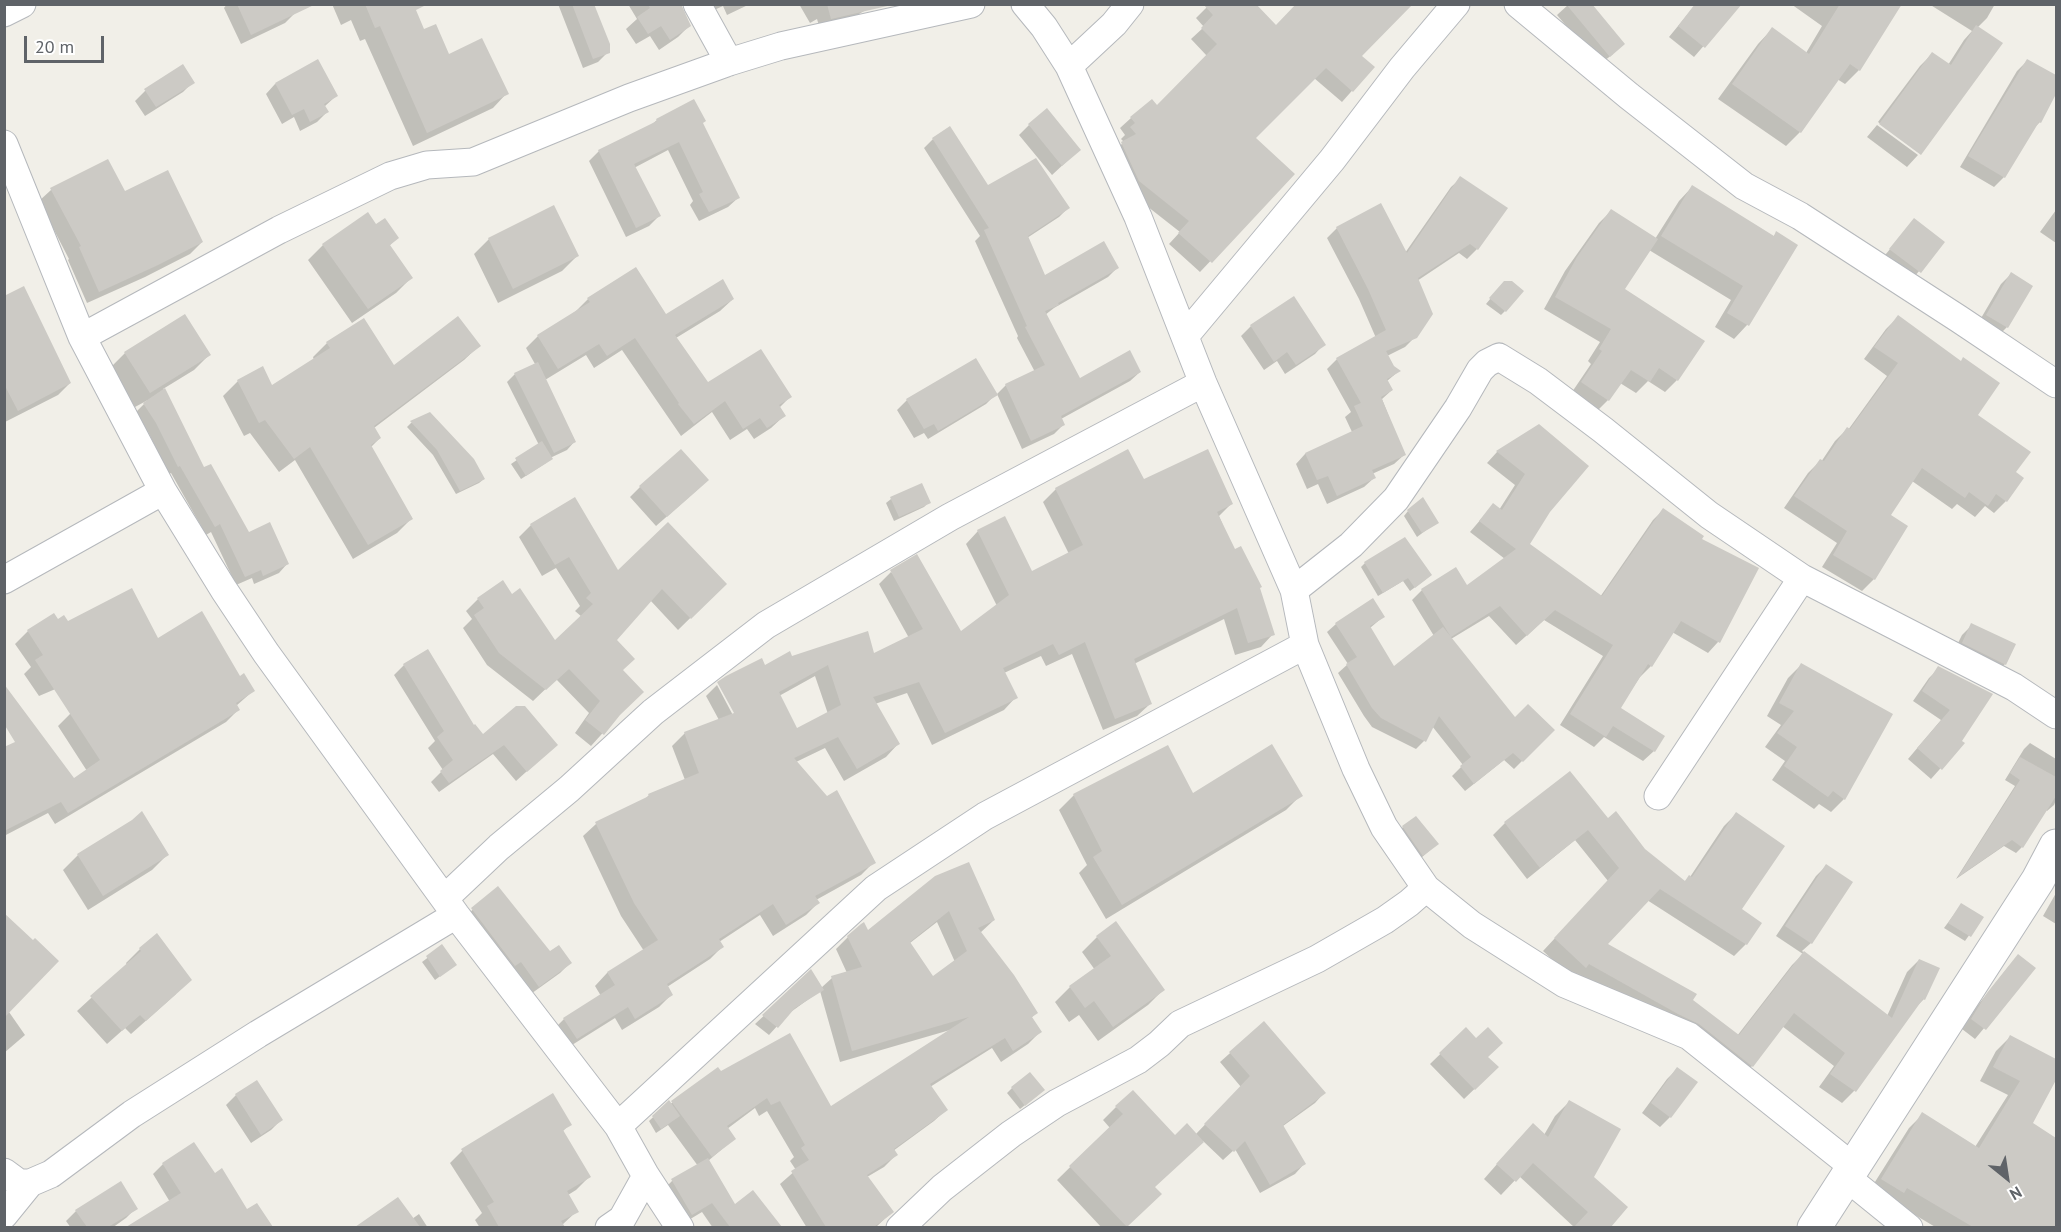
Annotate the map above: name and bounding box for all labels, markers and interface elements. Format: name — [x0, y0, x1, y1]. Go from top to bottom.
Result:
scale bar — [27, 24, 106, 62]
text: 20 m — [35, 35, 74, 58]
north arrow — [1977, 1148, 2037, 1208]
text: N — [2006, 1182, 2026, 1205]

